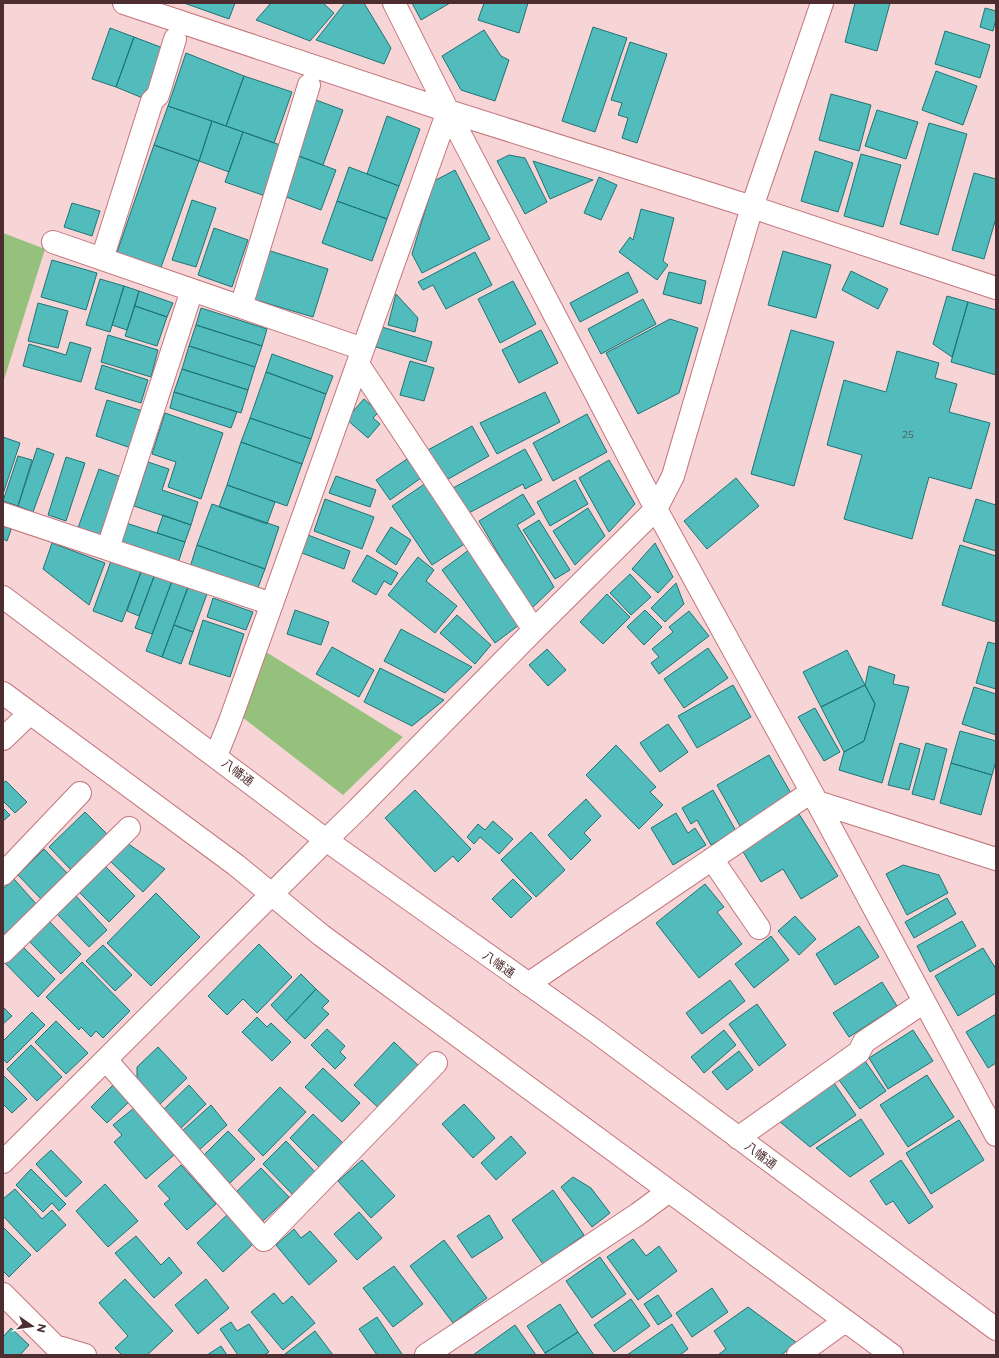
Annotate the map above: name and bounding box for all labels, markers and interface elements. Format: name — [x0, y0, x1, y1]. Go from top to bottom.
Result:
house number: 25 — [902, 428, 914, 441]
street label: 八幡通 — [219, 755, 257, 789]
street label: 八幡通 — [480, 948, 518, 980]
street label: 八幡通 — [742, 1138, 780, 1172]
north arrow — [12, 1306, 52, 1346]
text: N — [34, 1322, 50, 1334]

